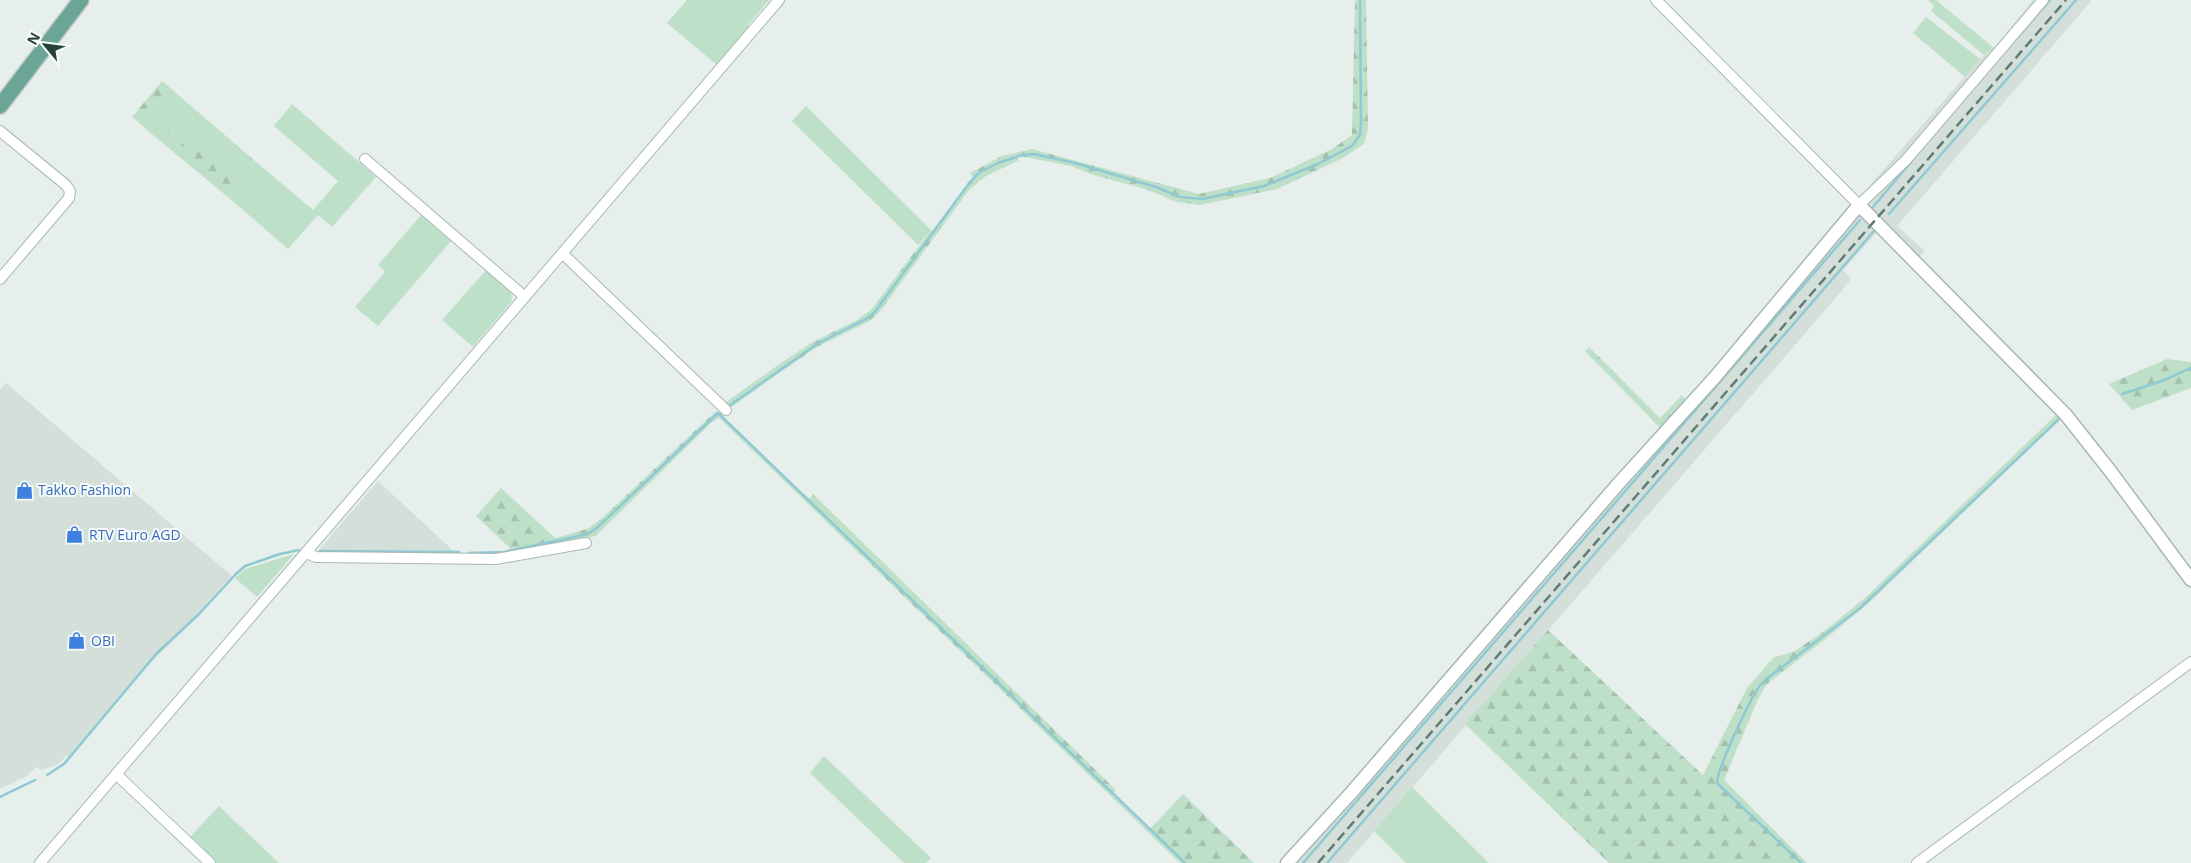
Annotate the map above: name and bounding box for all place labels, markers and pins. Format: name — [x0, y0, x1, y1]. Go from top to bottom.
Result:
shop icon: Takko Fashion — [14, 480, 34, 500]
place label: Takko Fashion — [38, 480, 131, 499]
shop icon: RTV Euro AGD — [65, 525, 85, 545]
place label: RTV Euro AGD — [89, 525, 181, 544]
shop icon: OBI — [67, 631, 87, 651]
place label: OBI — [91, 631, 115, 650]

